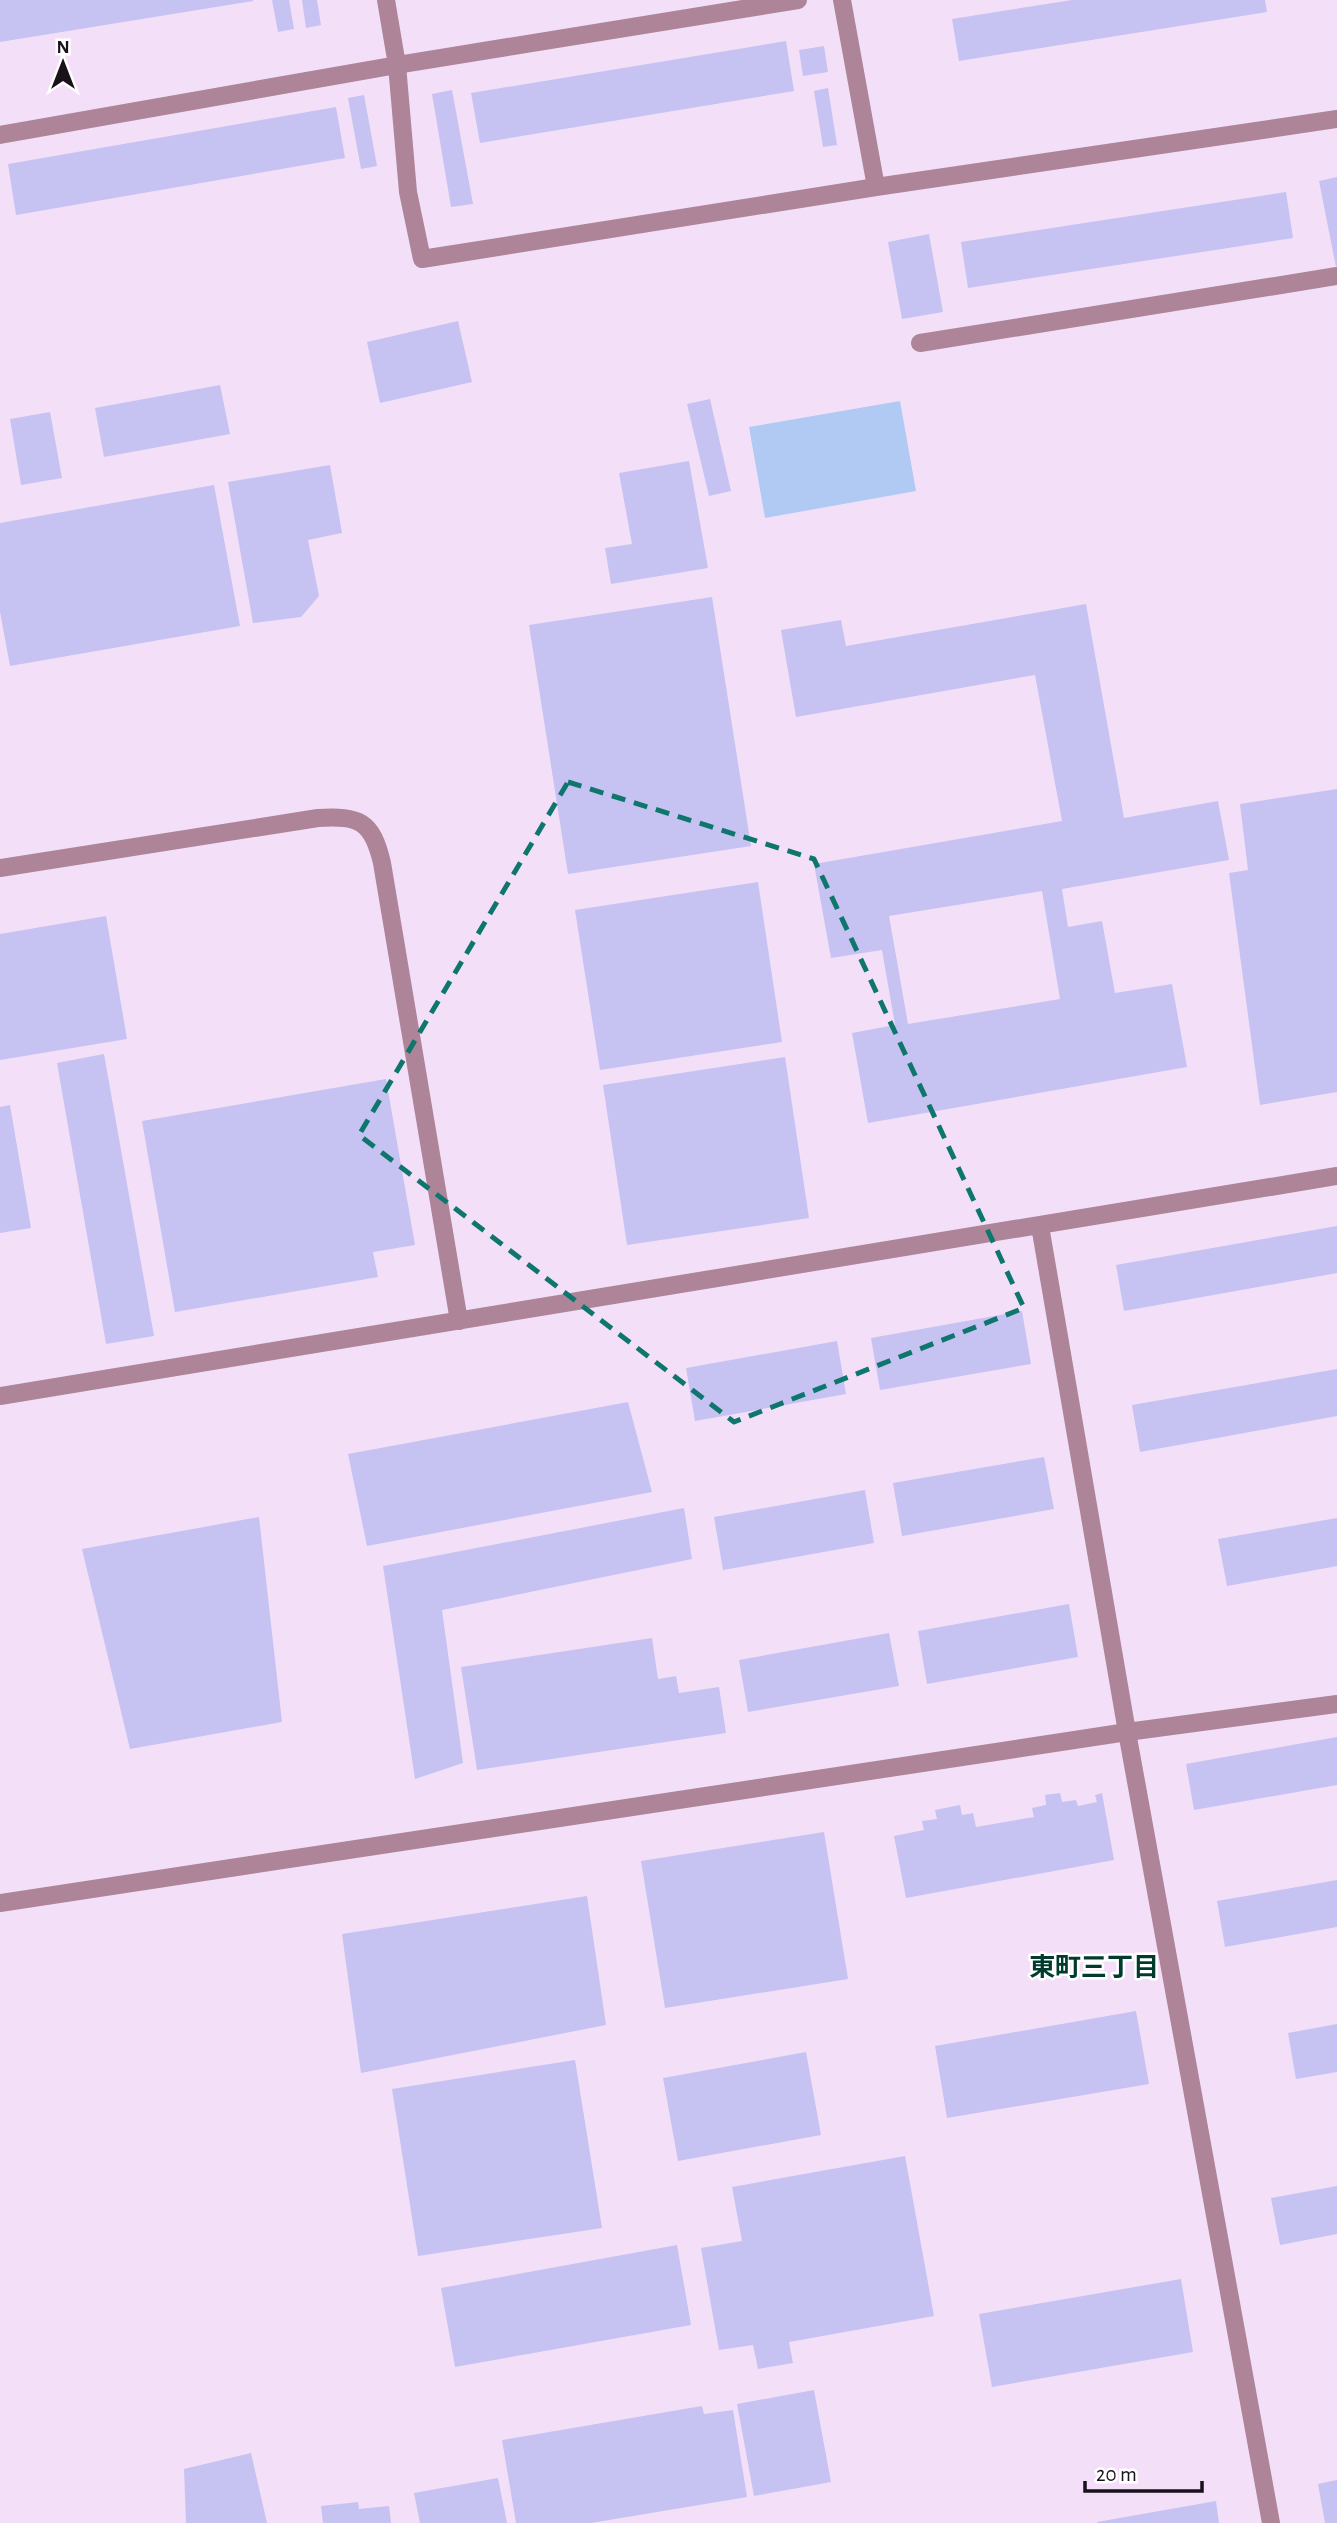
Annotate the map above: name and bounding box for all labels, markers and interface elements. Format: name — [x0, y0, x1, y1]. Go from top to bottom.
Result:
north arrow — [28, 28, 98, 98]
text: N — [56, 38, 70, 57]
district label: 東町三丁目 — [1029, 1953, 1159, 1981]
scale bar — [1085, 2450, 1202, 2494]
text: 20 m — [1096, 2464, 1137, 2485]

